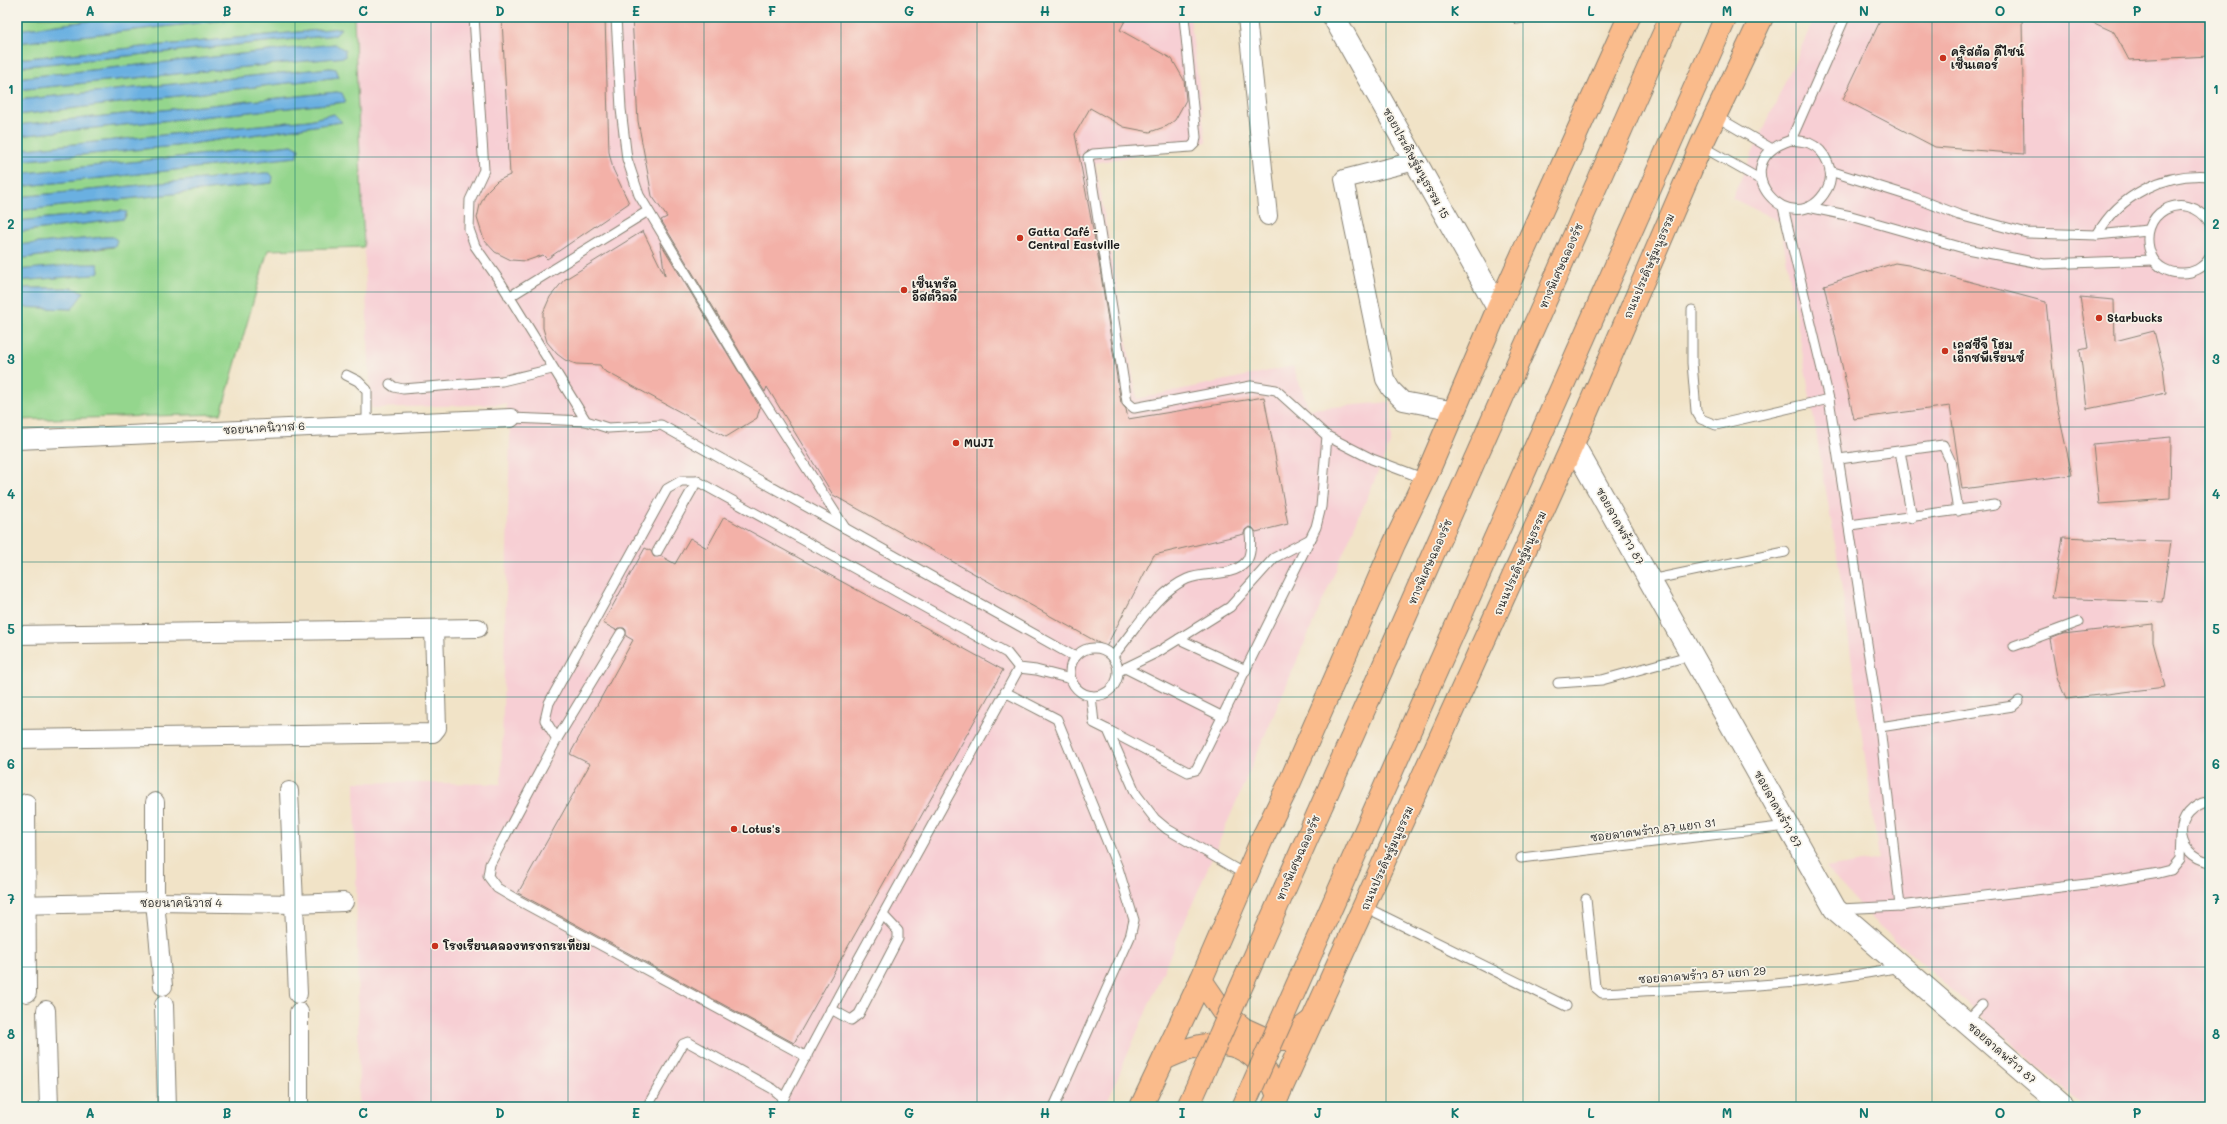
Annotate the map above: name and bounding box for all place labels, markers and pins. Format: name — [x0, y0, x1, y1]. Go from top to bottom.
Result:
place label: คริสตัล ดีไซน์ เซ็นเตอร์ — [1951, 43, 2025, 72]
marker: คริสตัล ดีไซน์ เซ็นเตอร์ — [1938, 53, 1948, 63]
place label: Gatta Café - Central Eastville — [1028, 224, 1120, 252]
marker: Gatta Café - Central Eastville — [1015, 233, 1025, 243]
place label: เซ็นทรัล อีสต์วิลล์ — [912, 274, 958, 304]
marker: เซ็นทรัล อีสต์วิลล์ — [899, 285, 909, 295]
place label: Starbucks — [2107, 310, 2163, 325]
marker: Starbucks — [2094, 313, 2104, 323]
place label: เอสซีจี โฮม เอ็กซพีเรียนซ์ — [1953, 336, 2025, 365]
marker: เอสซีจี โฮม เอ็กซพีเรียนซ์ — [1940, 346, 1950, 356]
place label: MUJI — [964, 435, 994, 450]
marker: MUJI — [951, 438, 961, 448]
place label: Lotus's — [742, 821, 781, 836]
marker: Lotus's — [729, 824, 739, 834]
place label: โรงเรียนคลองทรงกระเทียม — [442, 938, 590, 953]
marker: โรงเรียนคลองทรงกระเทียม — [430, 941, 440, 951]

